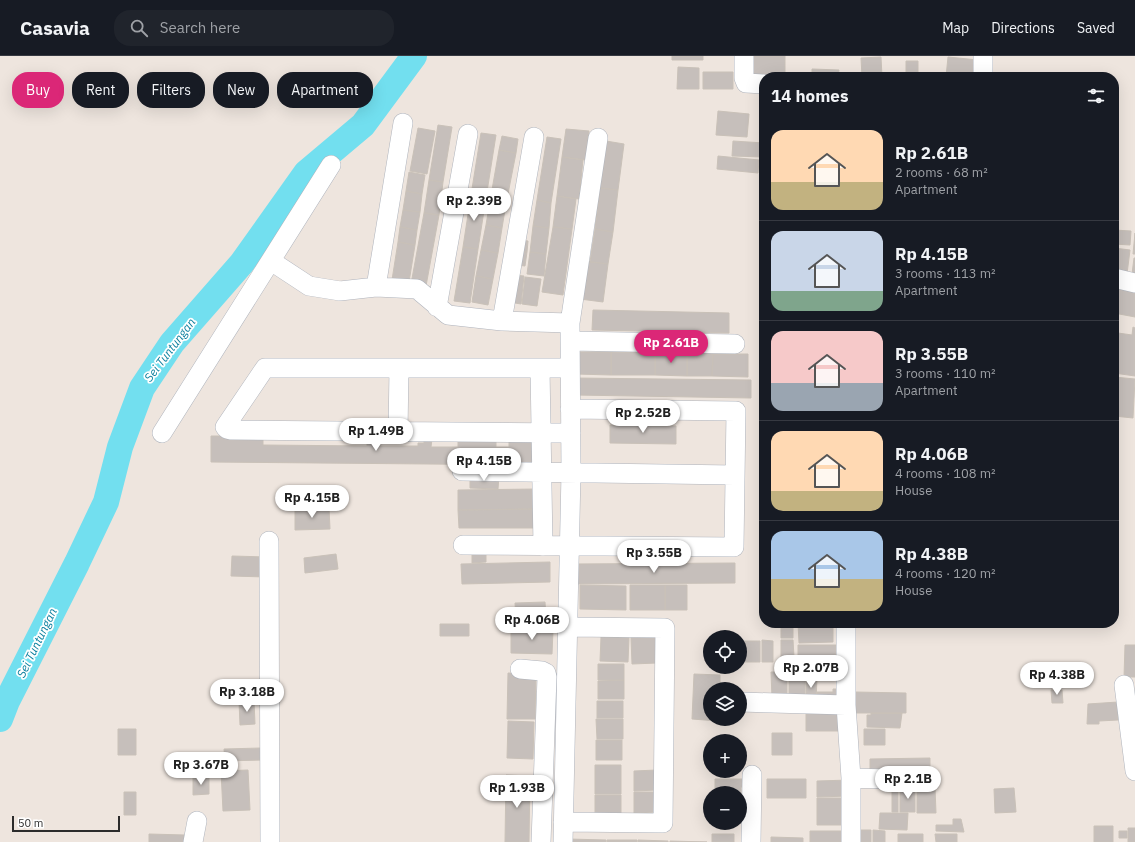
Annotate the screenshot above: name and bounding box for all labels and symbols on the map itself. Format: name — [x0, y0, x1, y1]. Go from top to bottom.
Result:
pin: Rp 2.39B — [433, 188, 515, 222]
water label: Sei Tuntungan — [141, 315, 199, 385]
pin: Rp 2.61B — [630, 330, 712, 364]
pin: Rp 2.52B — [602, 400, 684, 434]
pin: Rp 1.49B — [335, 418, 417, 452]
pin: Rp 4.15B — [443, 448, 525, 482]
pin: Rp 4.15B — [271, 485, 353, 519]
pin: Rp 3.55B — [613, 540, 695, 574]
water label: Sei Tuntungan — [13, 605, 60, 680]
pin: Rp 4.06B — [491, 607, 573, 641]
pin: Rp 2.07B — [770, 655, 852, 689]
pin: Rp 4.38B — [1016, 662, 1098, 696]
pin: Rp 3.18B — [206, 679, 288, 713]
pin: Rp 3.67B — [160, 752, 242, 786]
pin: Rp 2.1B — [871, 766, 945, 800]
pin: Rp 1.93B — [476, 775, 558, 809]
scale bar — [12, 814, 120, 833]

